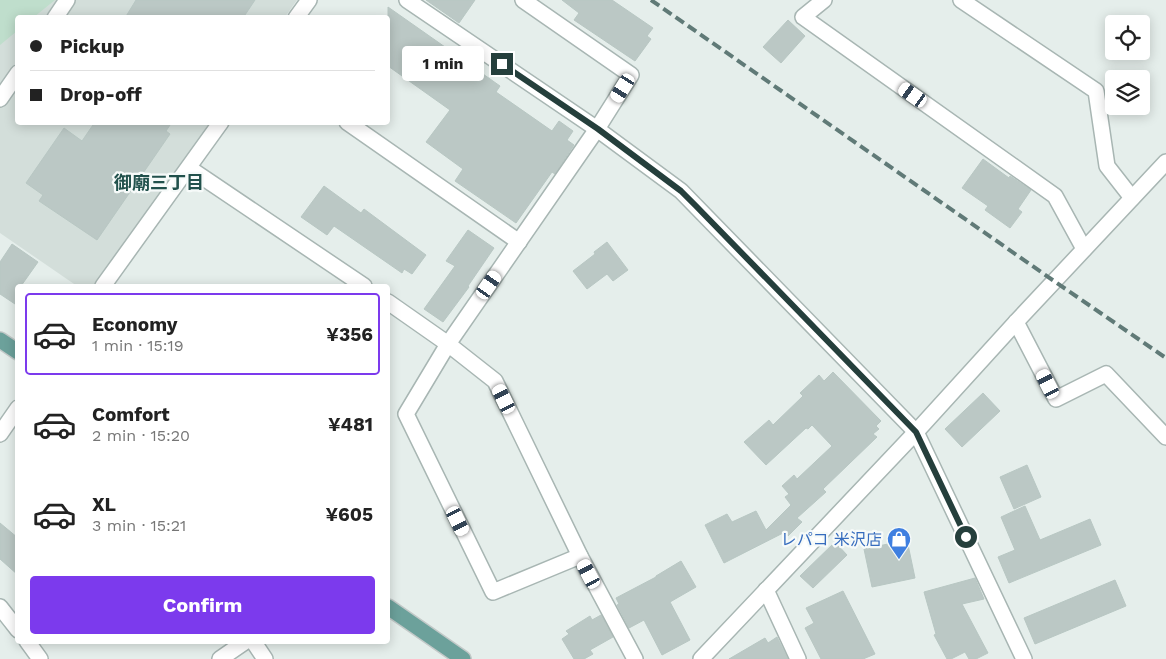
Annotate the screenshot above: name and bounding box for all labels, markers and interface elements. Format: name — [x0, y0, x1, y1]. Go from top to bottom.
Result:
map controls — [1105, 15, 1150, 115]
button: locate — [1105, 15, 1150, 60]
text: Pickup — [60, 35, 124, 58]
callout: 1 min — [402, 46, 484, 82]
route end — [491, 53, 513, 75]
text: 1 min — [422, 54, 464, 73]
button: layers — [1105, 70, 1150, 115]
car — [608, 71, 637, 105]
car — [896, 80, 929, 110]
text: Drop-off — [60, 83, 142, 106]
district label: 御廟三丁目 — [113, 172, 204, 193]
car — [474, 268, 503, 302]
icon: car — [32, 312, 77, 357]
text: Economy — [92, 313, 177, 336]
text: ¥356 — [326, 323, 373, 346]
text: 1 min · 15:19 — [92, 336, 184, 355]
car — [1034, 367, 1061, 401]
car — [490, 382, 517, 416]
icon: car — [32, 402, 77, 447]
text: Comfort — [92, 403, 170, 426]
text: ¥481 — [328, 413, 373, 436]
text: 2 min · 15:20 — [92, 426, 190, 445]
icon: car — [32, 492, 77, 537]
text: XL — [92, 493, 116, 516]
text: ¥605 — [325, 503, 373, 526]
car — [444, 504, 471, 538]
text: 3 min · 15:21 — [92, 516, 186, 535]
shop icon: レパコ 米沢店 — [886, 526, 912, 560]
route start — [955, 526, 977, 548]
place label: レパコ 米沢店 — [781, 530, 882, 549]
car — [575, 557, 602, 591]
button: Confirm — [30, 576, 375, 634]

